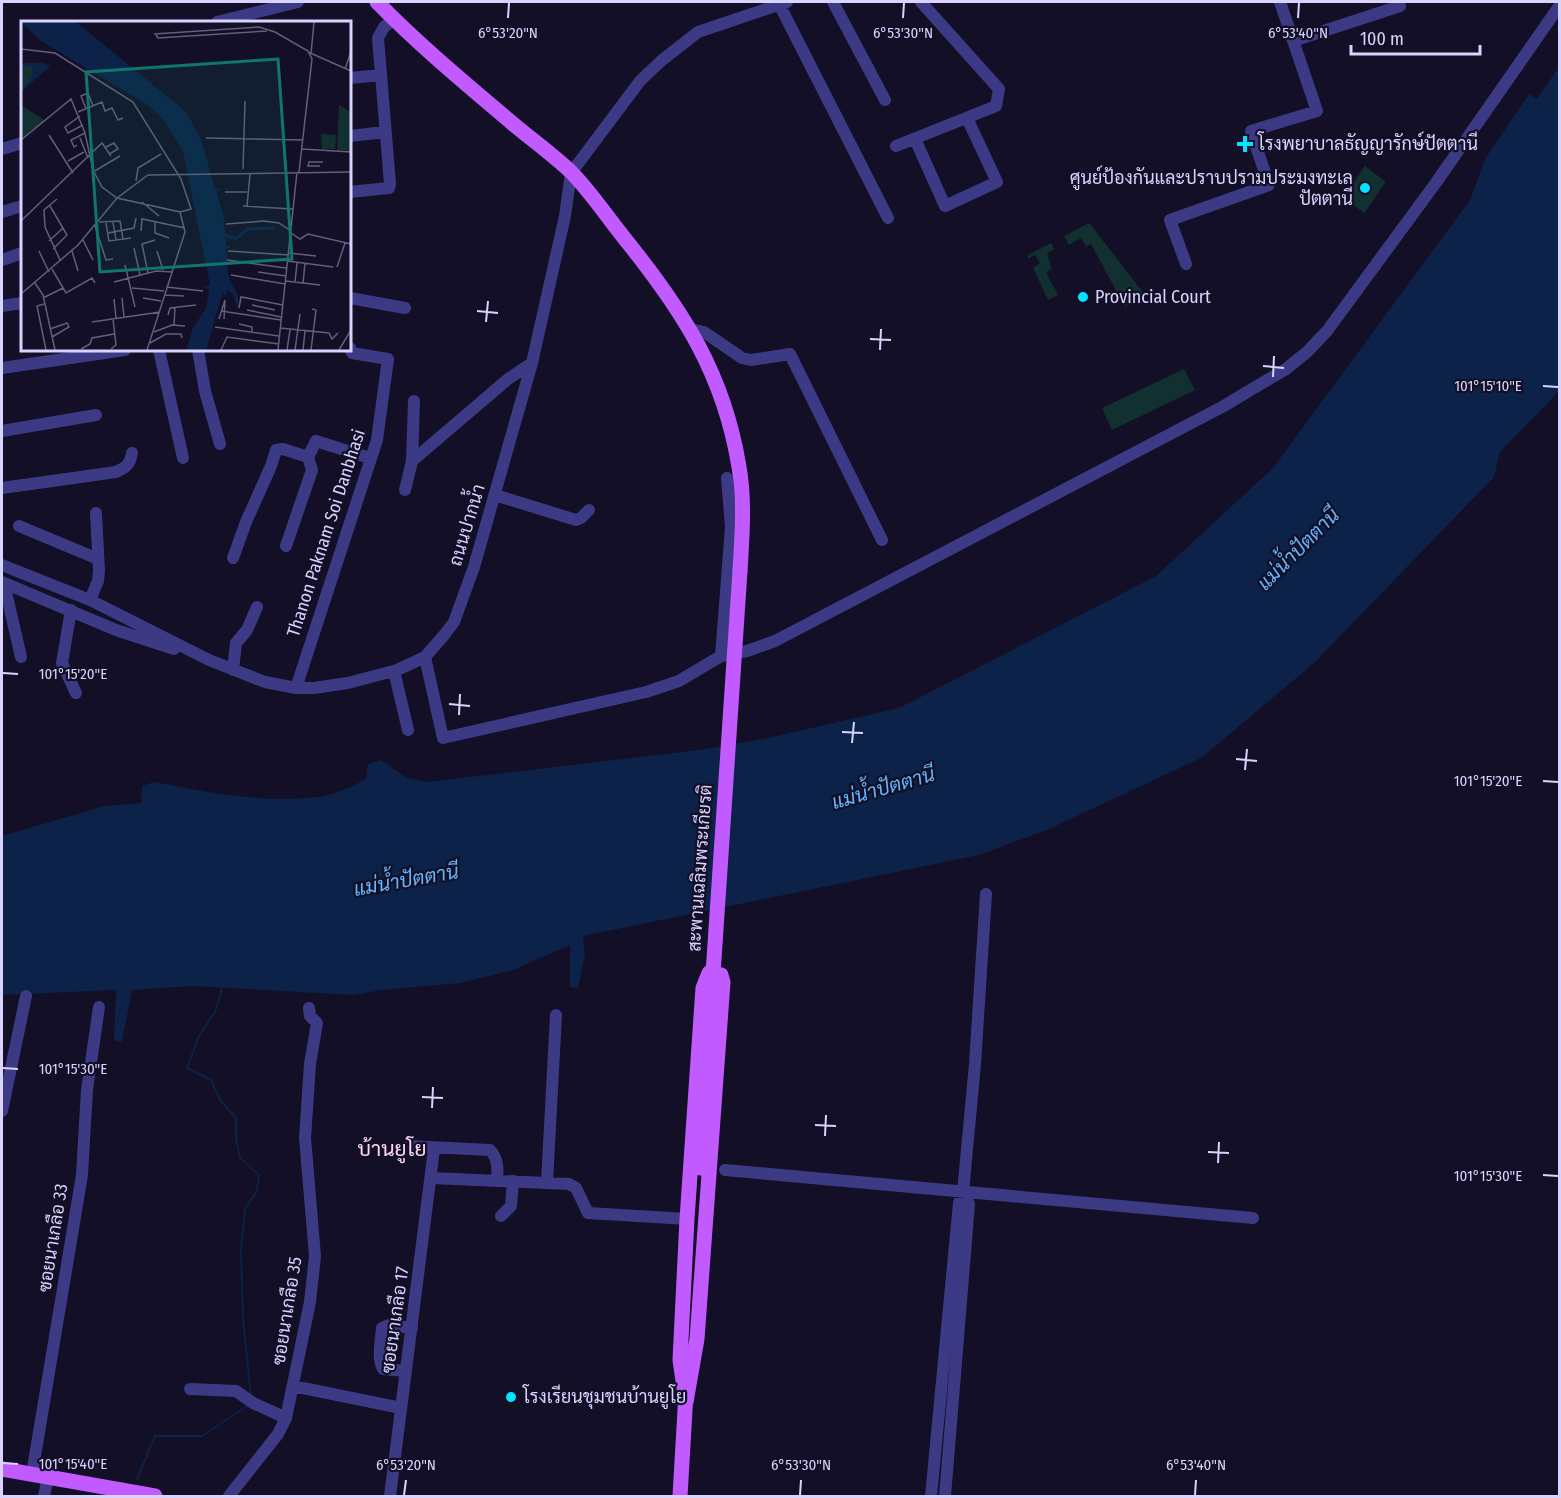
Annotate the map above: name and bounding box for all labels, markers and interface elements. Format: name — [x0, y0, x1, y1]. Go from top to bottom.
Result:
scale bar — [1351, 18, 1480, 56]
inset map — [21, 21, 351, 351]
text: 6°53'20"N — [478, 24, 538, 42]
text: 6°53'30"N — [873, 24, 933, 42]
text: 6°53'40"N — [1268, 24, 1328, 42]
text: 100 m — [1360, 28, 1404, 50]
place label: โรงพยาบาลธัญญารักษ์ปัตตานี — [1257, 131, 1478, 155]
marker: โรงพยาบาลธัญญารักษ์ปัตตานี — [1236, 135, 1254, 153]
place label: ศูนย์ป้องกันและปราบปรามประมงทะเล ปัตตานี — [1070, 165, 1353, 210]
marker: ศูนย์ป้องกันและปราบปรามประมงทะเล ปัตตานี — [1358, 181, 1372, 195]
place label: Provincial Court — [1095, 286, 1211, 308]
marker: Provincial Court — [1076, 290, 1090, 304]
text: 101°15'10"E — [1454, 377, 1522, 395]
street label: Thanon Paknam Soi Danbhasi — [282, 426, 370, 640]
street label: ถนนปากน้ำ — [439, 480, 490, 569]
water label: แม่น้ำปัตตานี — [1248, 498, 1345, 595]
text: 101°15'20"E — [39, 665, 107, 683]
water label: แม่น้ำปัตตานี — [827, 756, 938, 814]
text: 101°15'20"E — [1454, 772, 1522, 790]
street label: สะพานเฉลิมพระเกียรติ — [681, 783, 717, 952]
water label: แม่น้ำปัตตานี — [351, 853, 461, 901]
text: 101°15'30"E — [39, 1060, 107, 1078]
district label: บ้านยูโย — [357, 1136, 427, 1164]
text: 101°15'30"E — [1454, 1167, 1522, 1185]
street label: ซอยนาเกลือ 33 — [33, 1182, 72, 1294]
street label: ซอยนาเกลือ 35 — [267, 1255, 306, 1367]
street label: ซอยนาเกลือ 17 — [376, 1265, 413, 1375]
place label: โรงเรียนชุมชนบ้านยูโย — [522, 1384, 686, 1410]
marker: โรงเรียนชุมชนบ้านยูโย — [504, 1390, 518, 1404]
text: 101°15'40"E — [39, 1455, 107, 1473]
text: 6°53'20"N — [376, 1456, 436, 1474]
text: 6°53'30"N — [771, 1456, 831, 1474]
text: 6°53'40"N — [1166, 1456, 1226, 1474]

